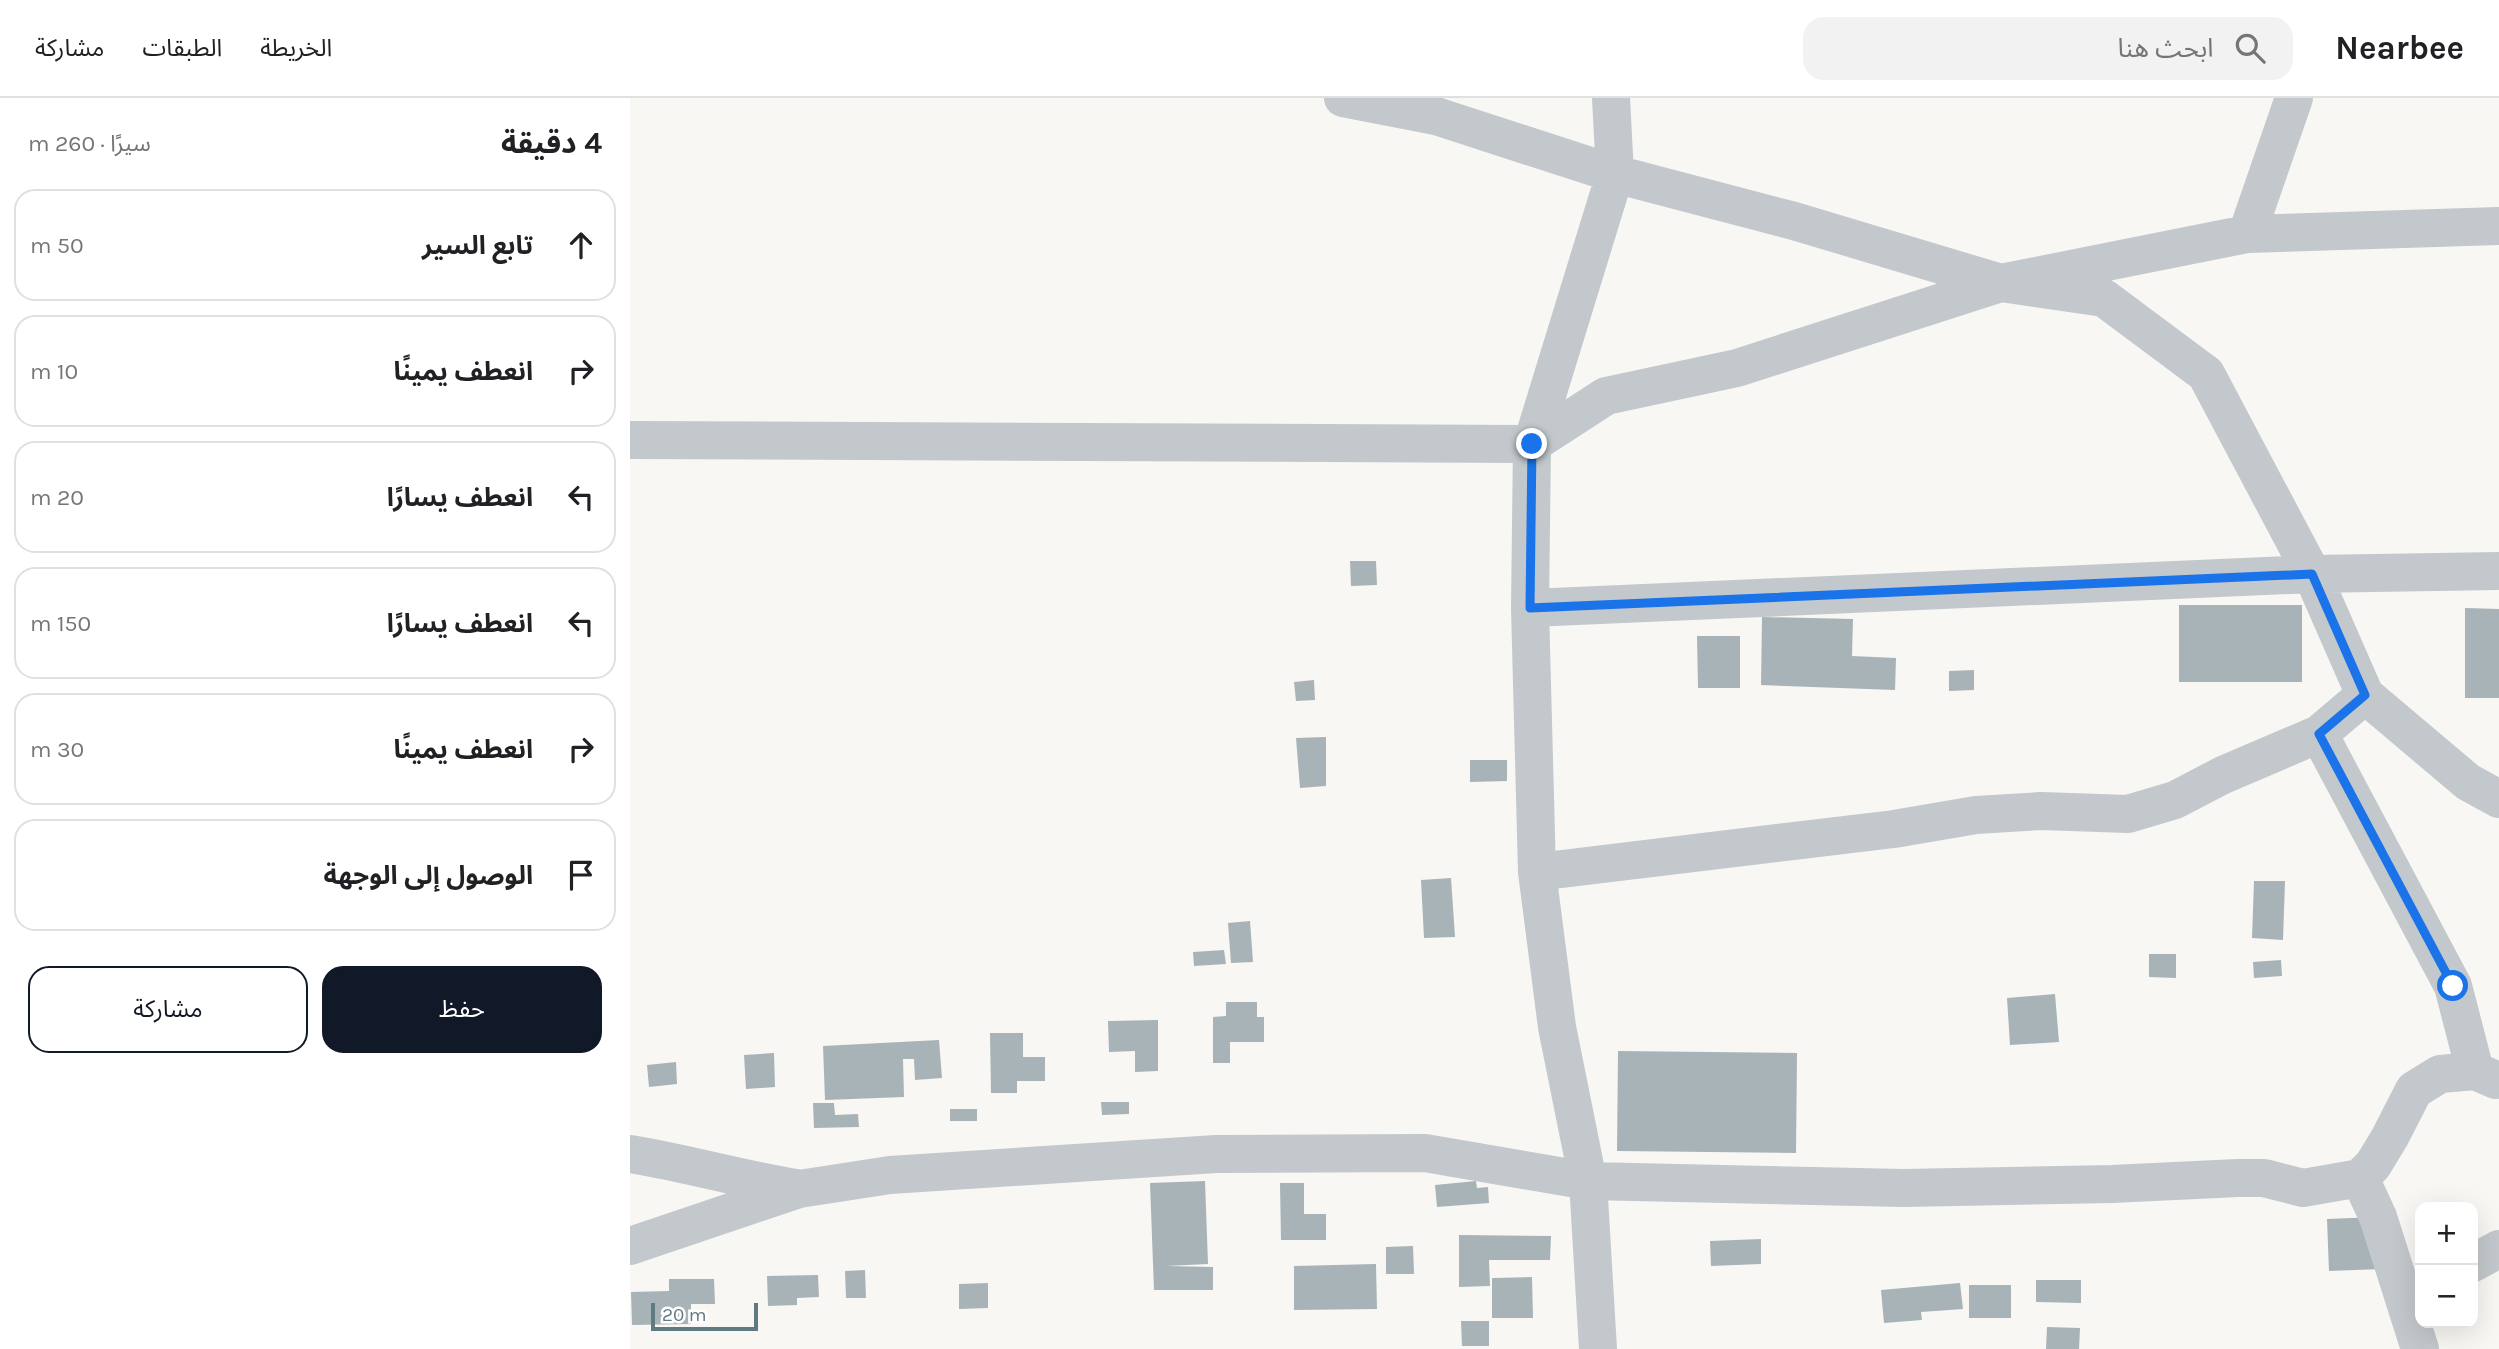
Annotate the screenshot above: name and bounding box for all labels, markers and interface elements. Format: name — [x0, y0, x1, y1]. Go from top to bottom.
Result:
search box — [1803, 17, 2293, 80]
icon: search — [2231, 29, 2269, 67]
text: Nearbee — [2335, 29, 2464, 67]
text: ابحث هنا — [2118, 33, 2213, 64]
text: مشاركة — [35, 34, 104, 62]
text: الطبقات — [142, 34, 222, 62]
text: الخريطة — [260, 34, 332, 62]
text: 4 دقيقة — [501, 125, 602, 161]
text: سيرًا · 260 m — [28, 130, 151, 157]
icon: ahead — [562, 226, 600, 264]
text: تابع السير — [422, 230, 533, 261]
text: 50 m — [30, 232, 84, 259]
icon: right — [562, 352, 600, 390]
text: انعطف يمينًا — [393, 356, 533, 387]
text: 10 m — [30, 358, 78, 385]
route end — [1516, 428, 1547, 459]
icon: left — [562, 478, 600, 516]
text: انعطف يسارًا — [387, 482, 533, 513]
text: 20 m — [30, 484, 84, 511]
icon: left — [562, 604, 600, 642]
text: انعطف يسارًا — [387, 608, 533, 639]
text: 150 m — [30, 610, 91, 637]
icon: right — [562, 730, 600, 768]
text: انعطف يمينًا — [393, 734, 533, 765]
text: 30 m — [30, 736, 84, 763]
icon: arrive — [562, 856, 600, 894]
text: الوصول إلى الوجهة — [324, 860, 533, 891]
button: مشاركة — [28, 966, 308, 1053]
button: حفظ — [322, 966, 602, 1053]
route start — [2437, 970, 2468, 1001]
map controls — [2415, 1202, 2478, 1328]
button: + — [2415, 1202, 2478, 1265]
button: − — [2415, 1265, 2478, 1328]
scale bar — [651, 1300, 758, 1332]
text: 20 m — [662, 1304, 707, 1326]

